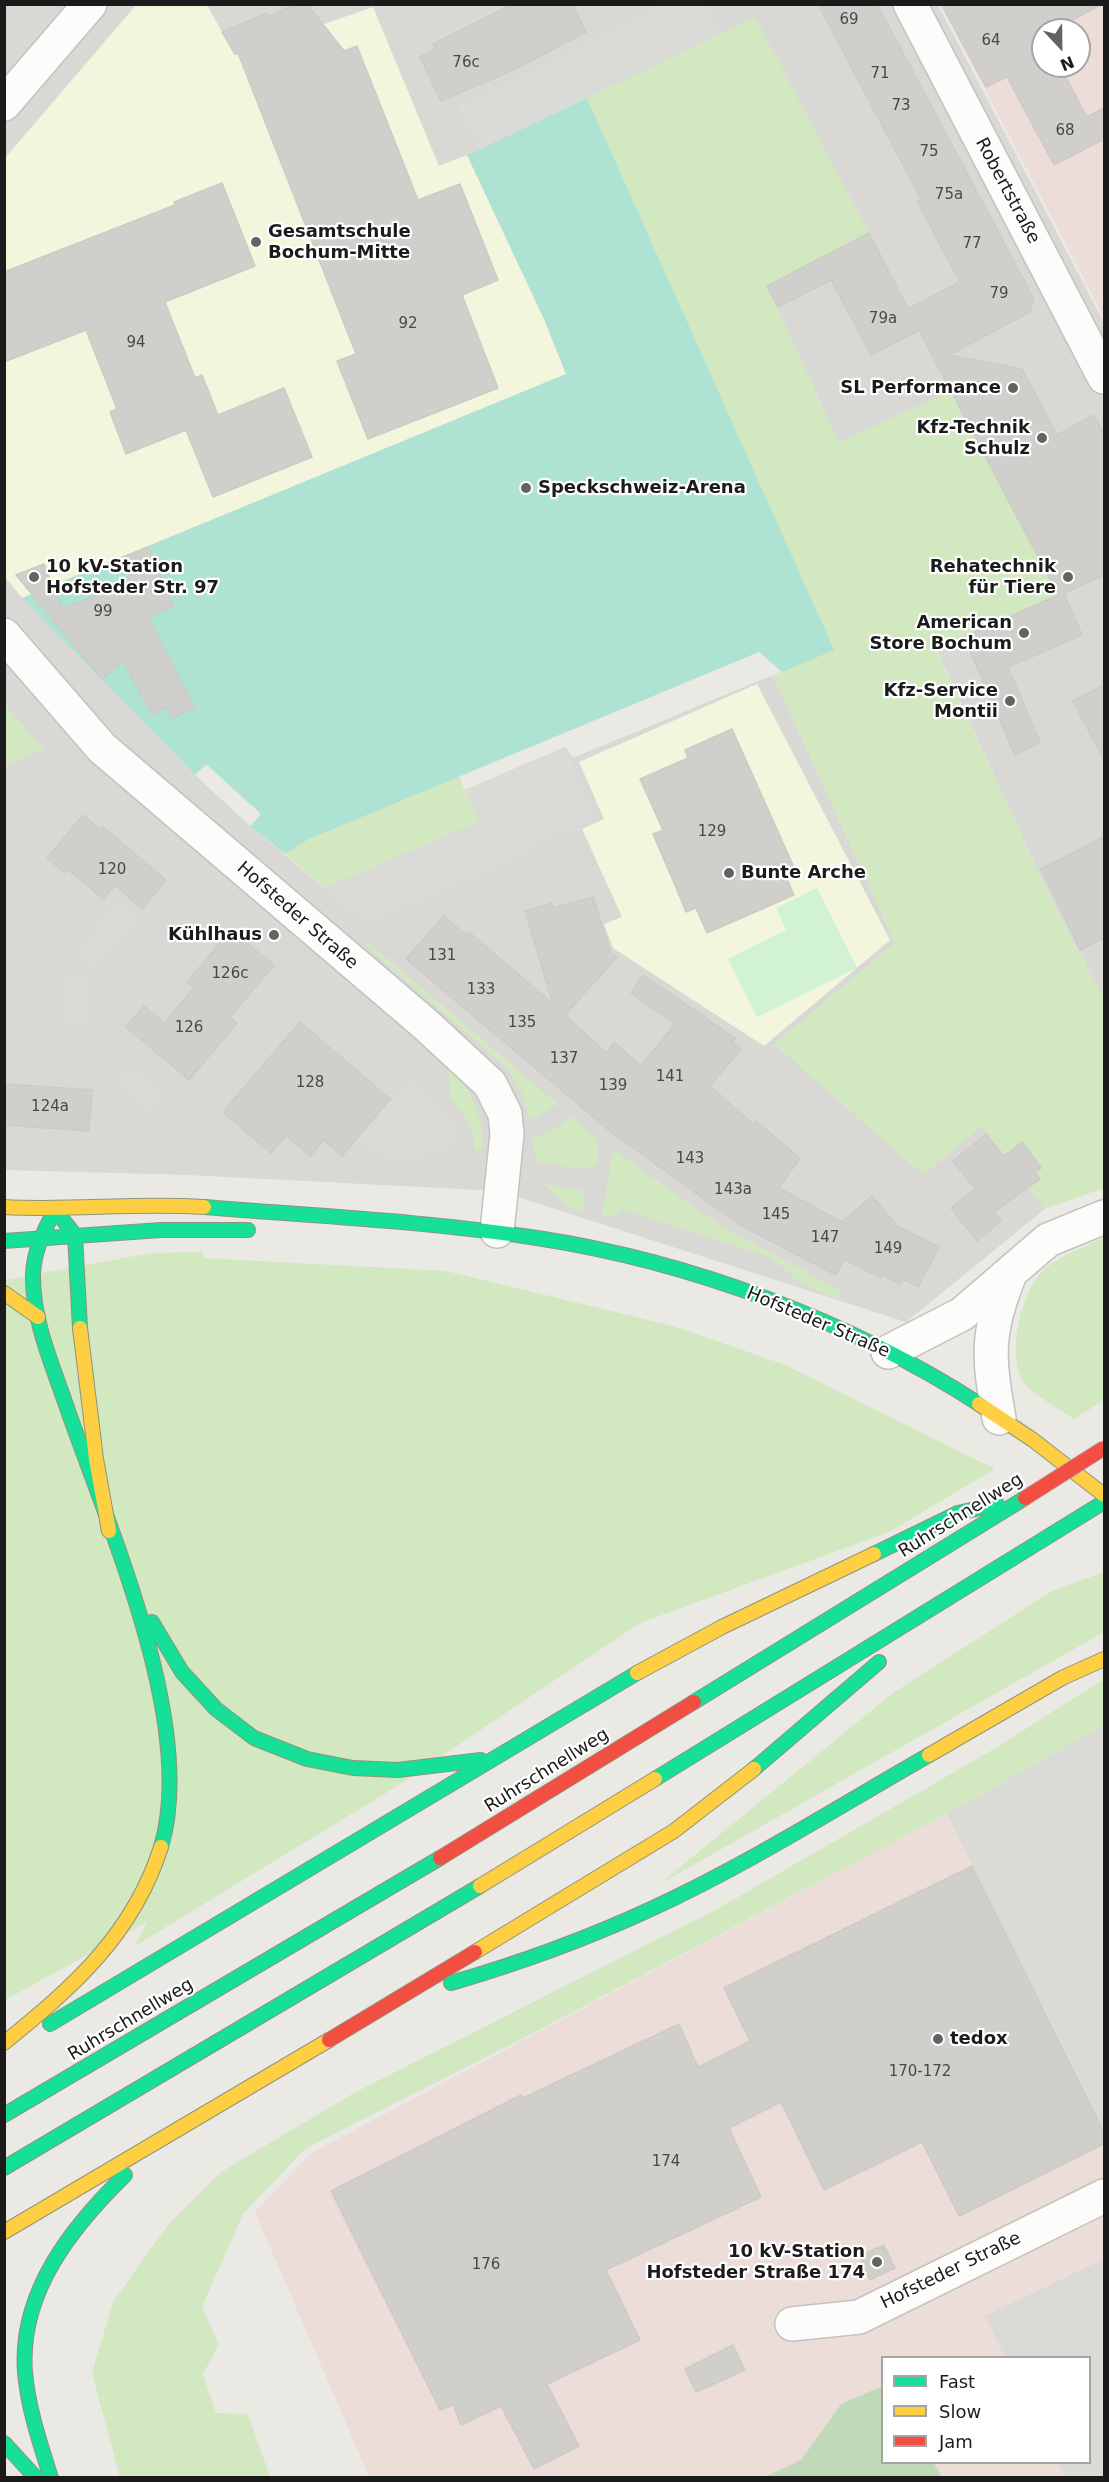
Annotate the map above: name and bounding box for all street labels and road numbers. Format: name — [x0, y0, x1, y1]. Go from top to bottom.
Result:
street label: Robertstraße — [970, 134, 1044, 248]
street label: Hofsteder Straße — [232, 858, 362, 974]
street label: Hofsteder Straße — [743, 1283, 893, 1363]
street label: Ruhrschnellweg — [895, 1469, 1027, 1563]
street label: Ruhrschnellweg — [481, 1724, 613, 1818]
street label: Ruhrschnellweg — [64, 1974, 198, 2066]
street label: Hofsteder Straße — [877, 2228, 1025, 2314]

